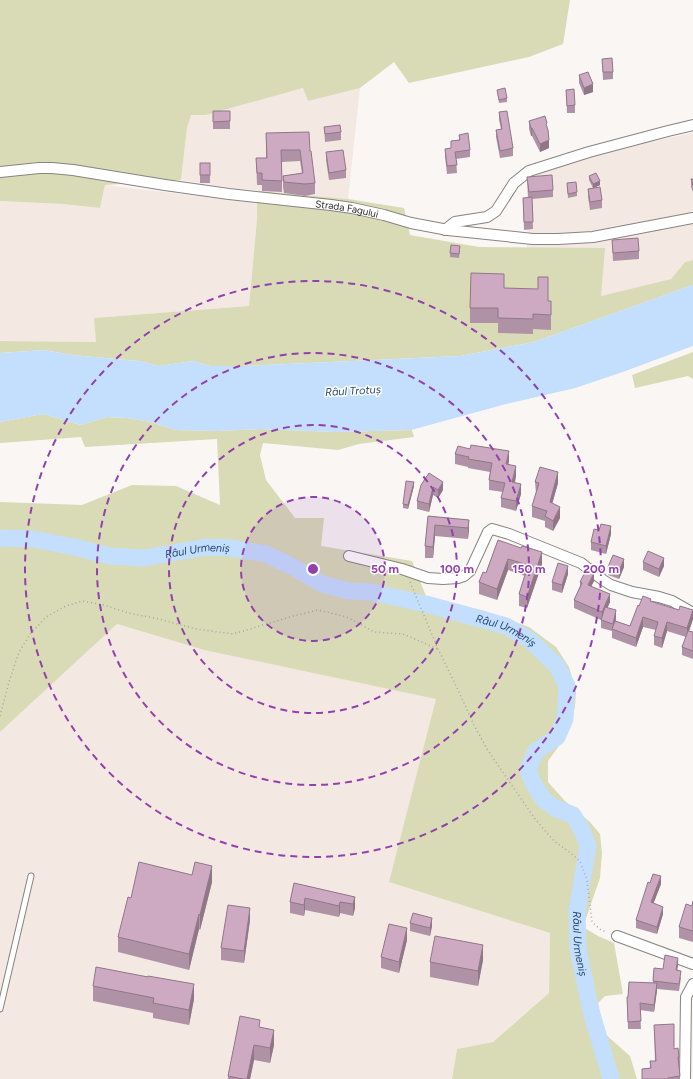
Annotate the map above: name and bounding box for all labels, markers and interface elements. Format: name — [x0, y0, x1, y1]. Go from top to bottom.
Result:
street label: Strada Fagului — [315, 197, 380, 220]
water label: Râul Trotuș — [325, 383, 381, 399]
water label: Râul Urmeniș — [164, 540, 230, 561]
centre of rings — [306, 562, 320, 576]
text: 50 m — [371, 562, 399, 576]
text: 100 m — [440, 562, 474, 576]
text: 150 m — [512, 562, 546, 576]
text: 200 m — [583, 562, 619, 576]
water label: Râul Urmeniș — [474, 612, 539, 649]
water label: Râul Urmeniș — [571, 911, 590, 977]

